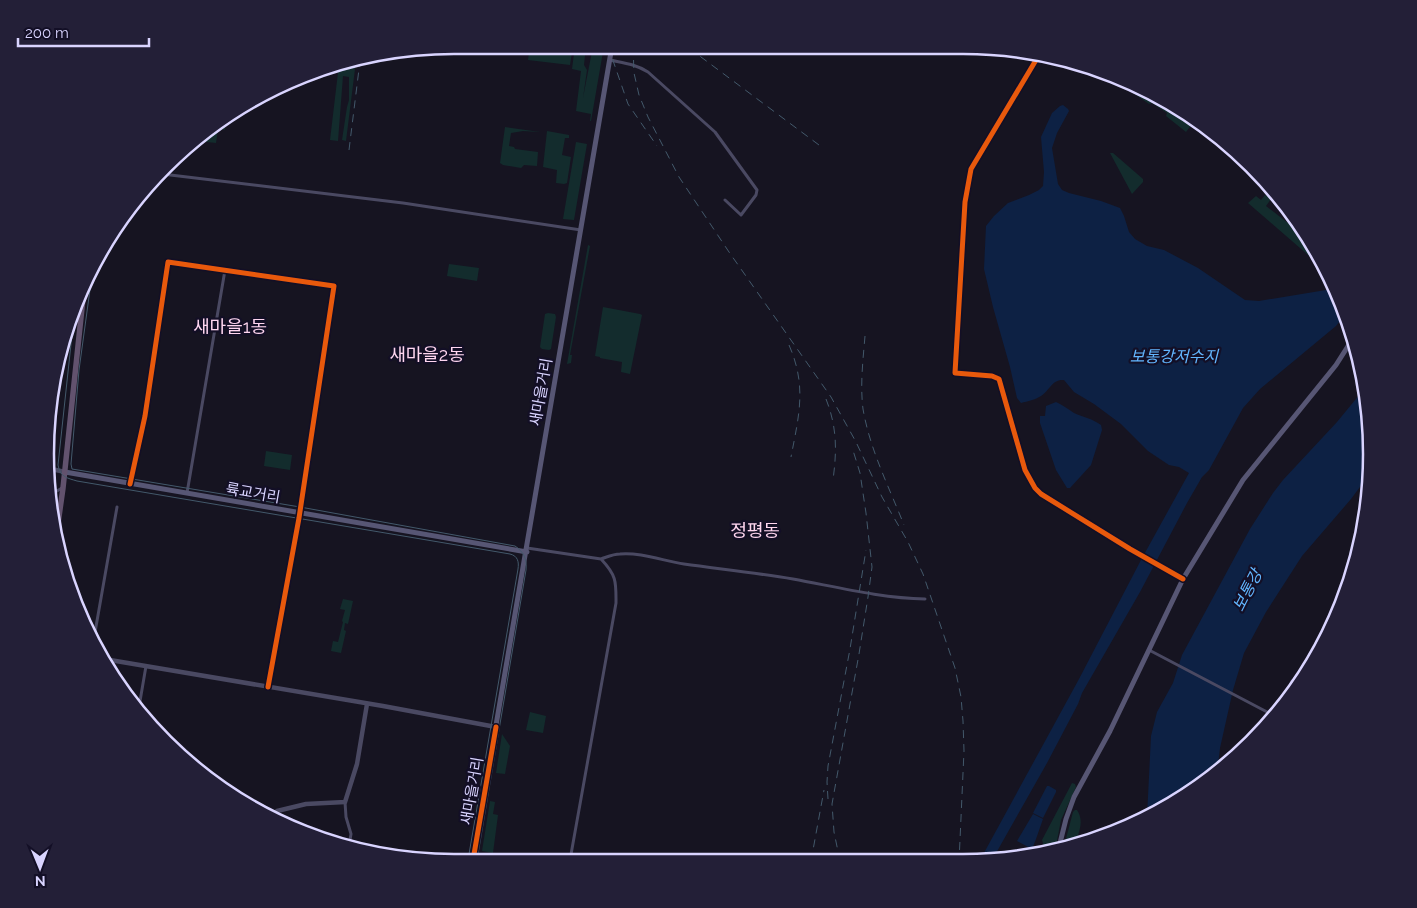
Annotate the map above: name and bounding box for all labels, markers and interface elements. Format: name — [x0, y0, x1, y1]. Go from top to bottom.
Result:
scale bar — [18, 15, 149, 47]
text: 200 m — [25, 24, 69, 42]
district label: 새마을1동 — [193, 316, 267, 337]
district label: 새마을2동 — [389, 344, 465, 365]
water label: 보통강저수지 — [1130, 347, 1219, 366]
street label: 새마을거리 — [526, 356, 556, 428]
street label: 륙교거리 — [224, 479, 282, 507]
district label: 정평동 — [730, 520, 780, 541]
water label: 보통강 — [1229, 564, 1267, 614]
street label: 새마을거리 — [457, 755, 487, 827]
north arrow — [15, 843, 65, 893]
text: N — [35, 873, 46, 889]

